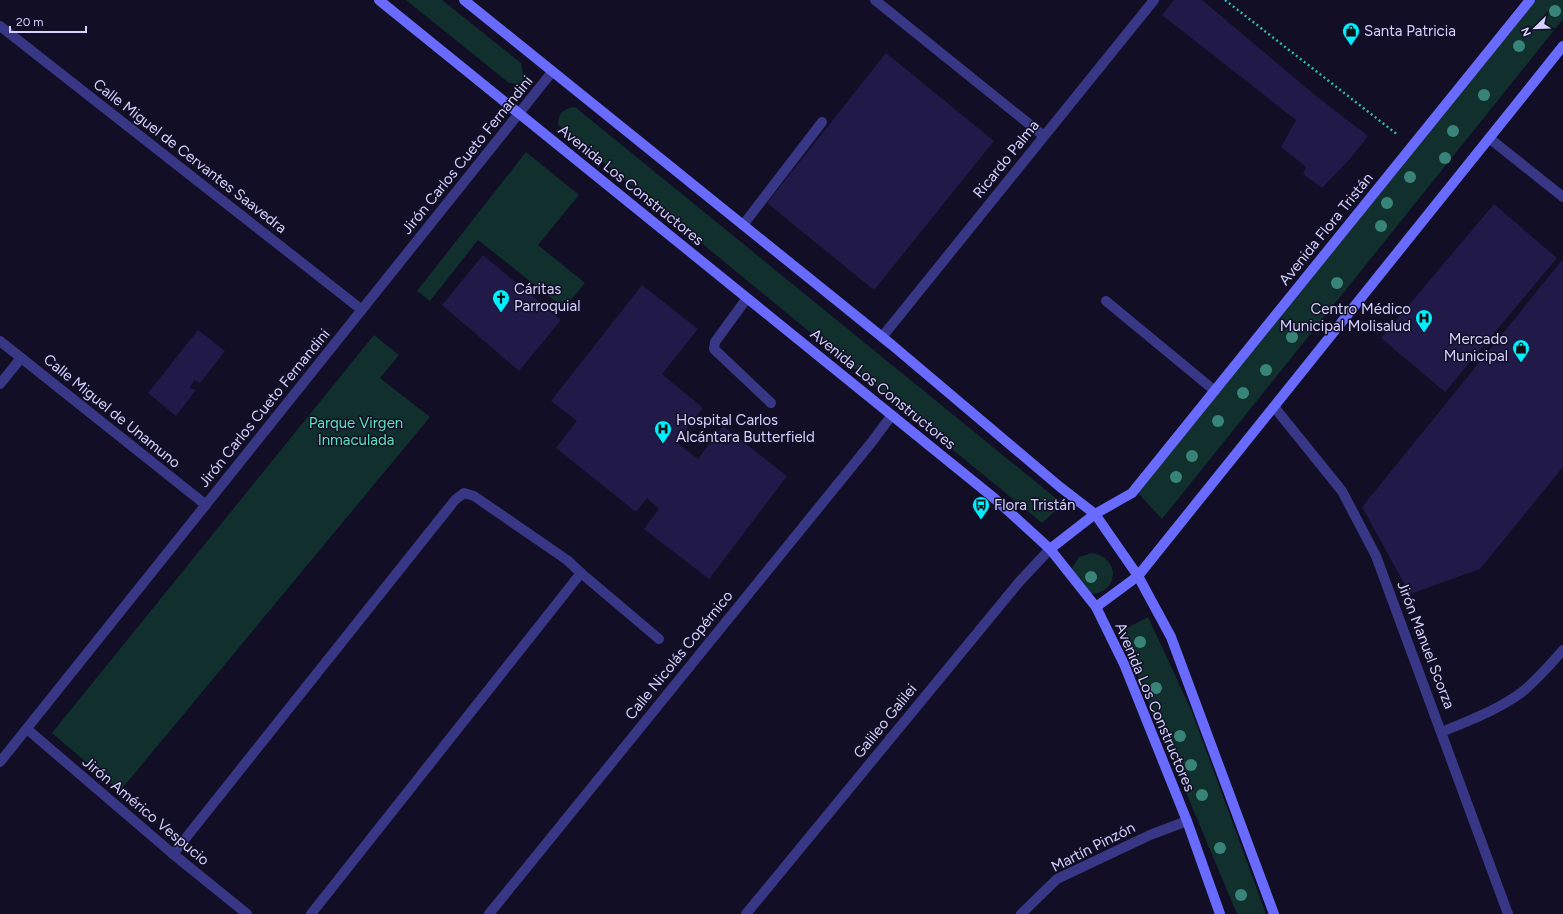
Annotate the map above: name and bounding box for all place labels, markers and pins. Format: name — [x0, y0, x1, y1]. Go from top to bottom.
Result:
shop icon: Santa Patricia — [1341, 21, 1361, 46]
place label: Santa Patricia — [1364, 22, 1456, 40]
place label: Cáritas Parroquial — [514, 280, 581, 315]
church icon: Cáritas Parroquial — [491, 288, 511, 313]
place label: Centro Médico Municipal Molisalud — [1280, 300, 1411, 335]
hospital icon: Centro Médico Municipal Molisalud — [1414, 308, 1434, 333]
place label: Mercado Municipal — [1444, 330, 1508, 365]
shop icon: Mercado Municipal — [1511, 338, 1531, 363]
place label: Hospital Carlos Alcántara Butterfield — [676, 411, 815, 446]
hospital icon: Hospital Carlos Alcántara Butterfield — [653, 419, 673, 444]
bus stop icon: Flora Tristán — [971, 495, 991, 520]
place label: Flora Tristán — [994, 496, 1075, 514]

